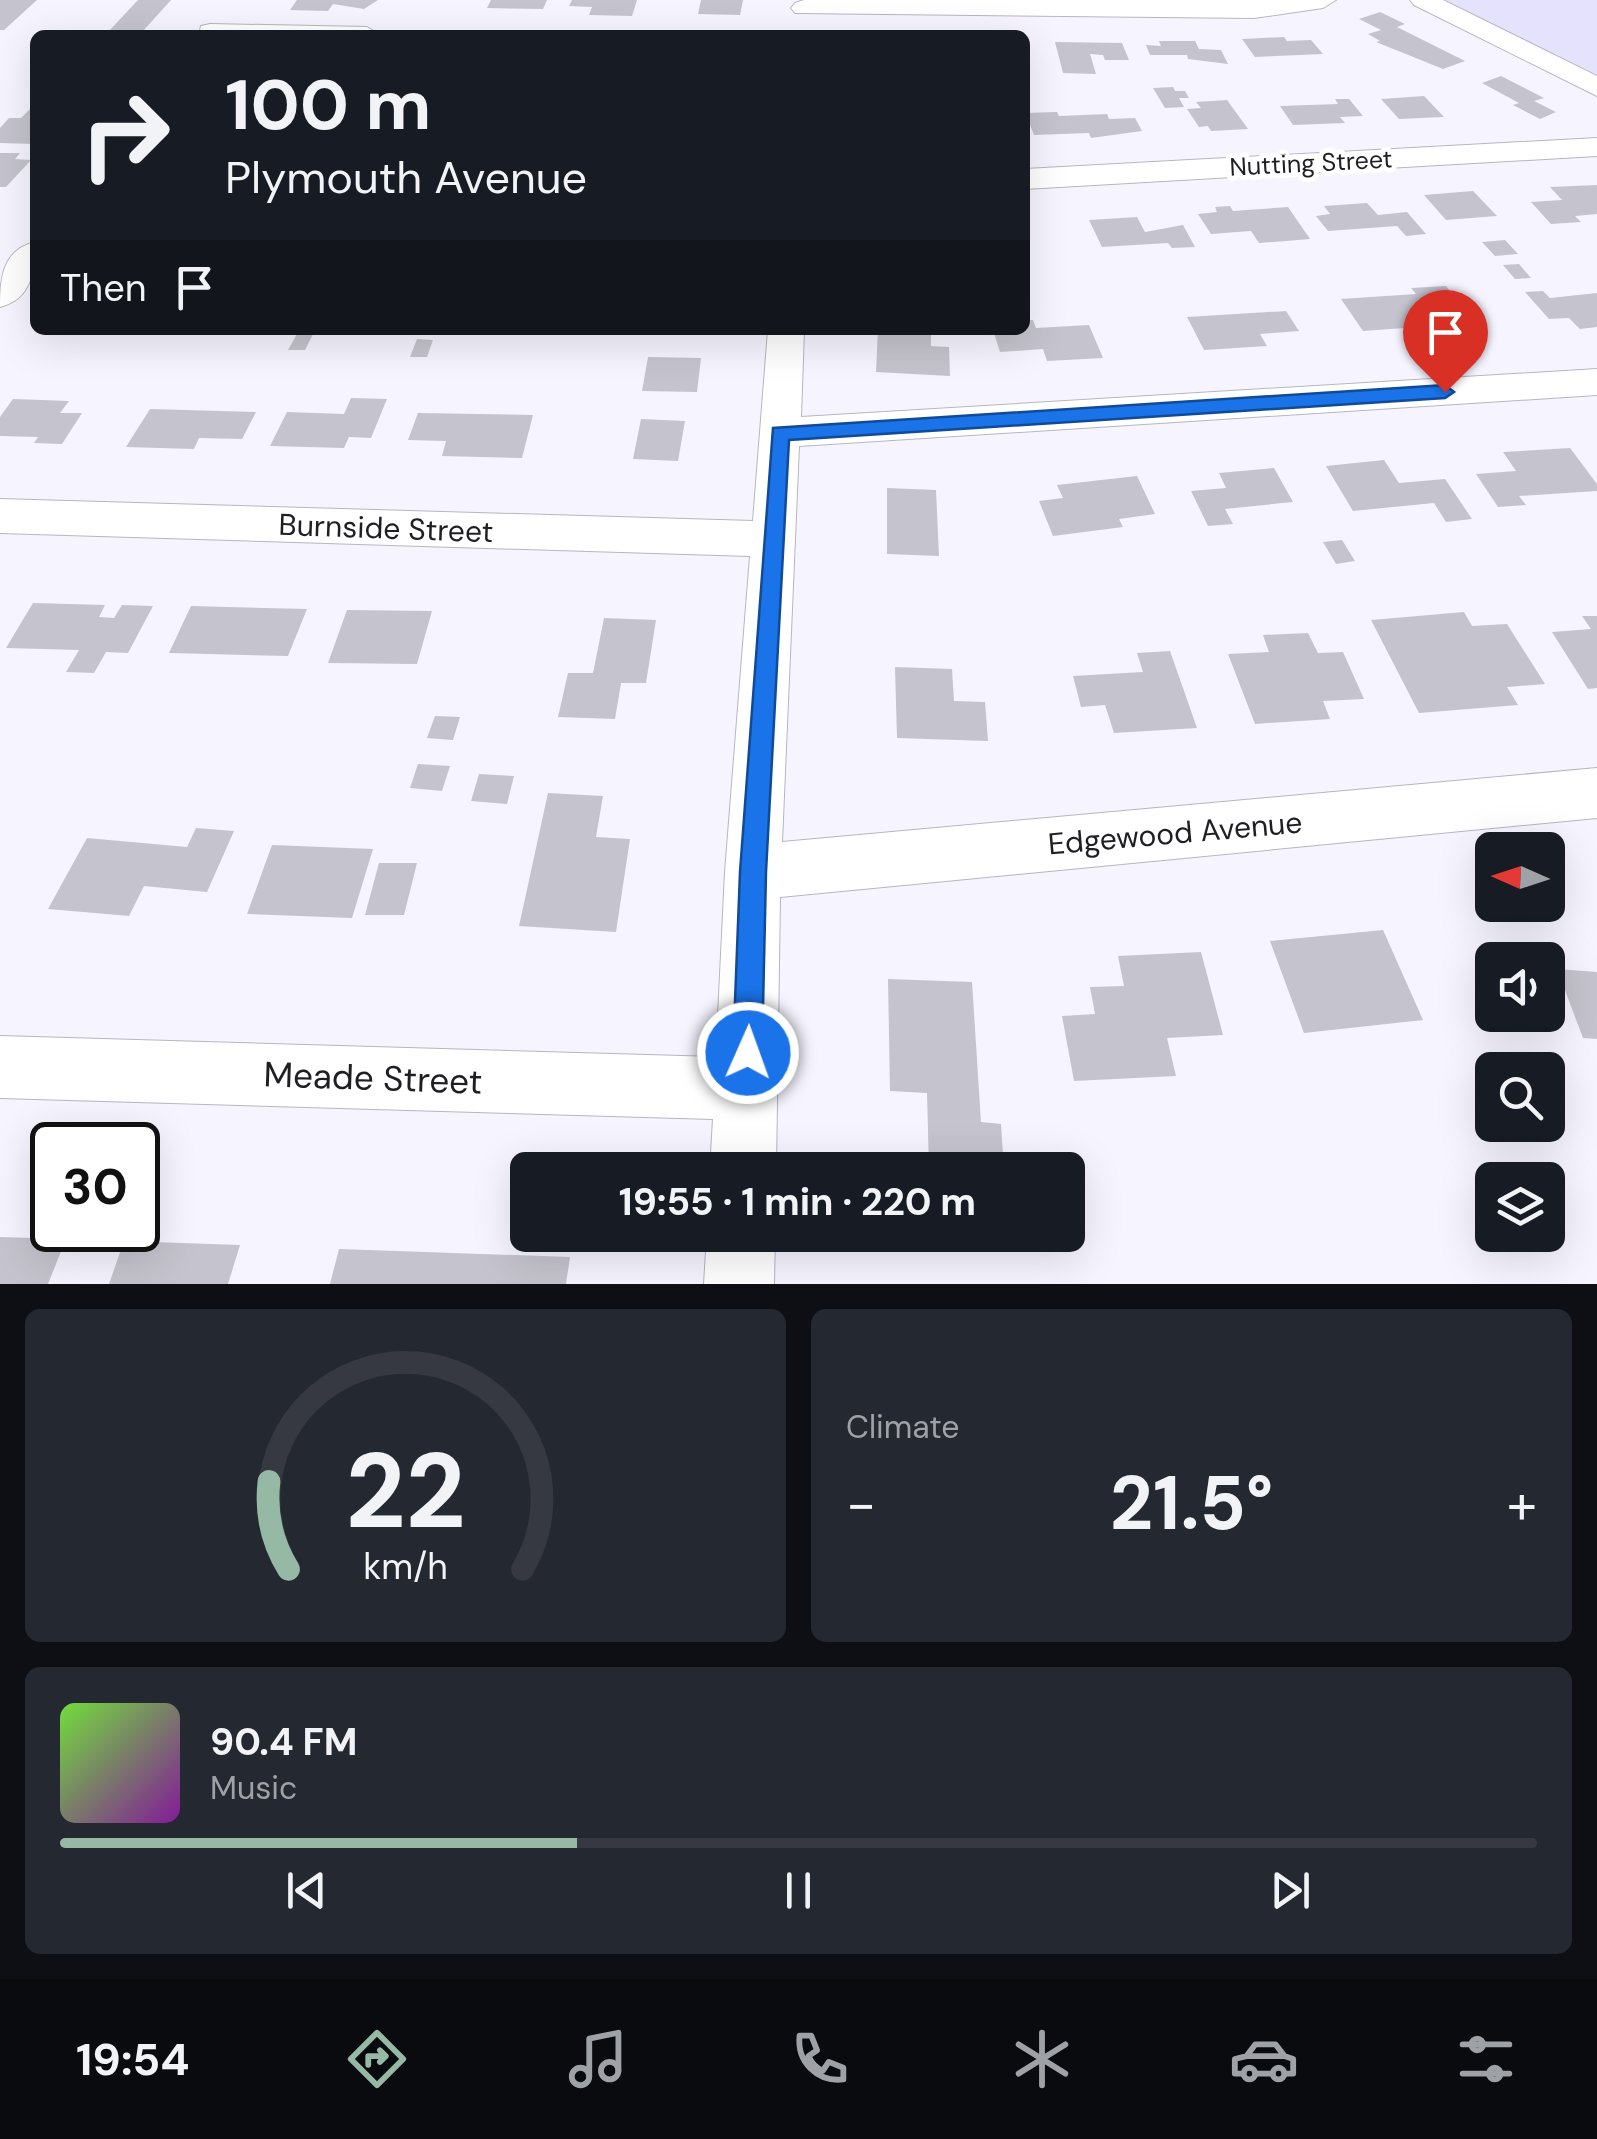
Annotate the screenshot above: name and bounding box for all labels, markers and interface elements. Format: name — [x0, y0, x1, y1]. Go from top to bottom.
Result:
text: 100 m — [225, 60, 431, 151]
icon: right — [60, 70, 190, 200]
street label: Nutting Street — [1229, 142, 1393, 184]
text: Plymouth Avenue — [225, 148, 587, 207]
icon: arrive — [167, 260, 222, 315]
text: Then — [60, 263, 147, 313]
pin — [1403, 290, 1488, 393]
icon: arrive — [1418, 305, 1473, 360]
street label: Burnside Street — [278, 505, 494, 551]
street label: Edgewood Avenue — [1046, 802, 1304, 864]
north arrow — [1475, 832, 1565, 922]
map controls — [1475, 832, 1565, 1252]
button: sound — [1475, 942, 1565, 1032]
position arrow — [696, 1001, 800, 1105]
street label: Meade Street — [263, 1051, 483, 1105]
button: search — [1475, 1052, 1565, 1142]
speed limit sign: 30 — [30, 1122, 160, 1252]
button: layers — [1475, 1162, 1565, 1252]
text: 19:55 · 1 min · 220 m — [619, 1177, 976, 1227]
text: Climate — [846, 1406, 960, 1448]
text: 22 — [345, 1424, 466, 1559]
text: 21.5° — [1110, 1455, 1273, 1552]
text: − — [846, 1468, 876, 1540]
text: + — [1507, 1468, 1537, 1540]
text: km/h — [363, 1544, 448, 1590]
text: 90.4 FM — [210, 1717, 357, 1767]
text: Music — [210, 1767, 297, 1809]
icon: previous — [279, 1863, 334, 1918]
icon: pause — [771, 1863, 826, 1918]
icon: next — [1263, 1863, 1318, 1918]
icon: directions — [342, 2024, 412, 2094]
icon: music — [563, 2024, 633, 2094]
icon: phone — [785, 2024, 855, 2094]
icon: climate — [1007, 2024, 1077, 2094]
icon: car — [1229, 2024, 1299, 2094]
icon: filters — [1451, 2024, 1521, 2094]
text: 19:54 — [76, 2030, 190, 2089]

